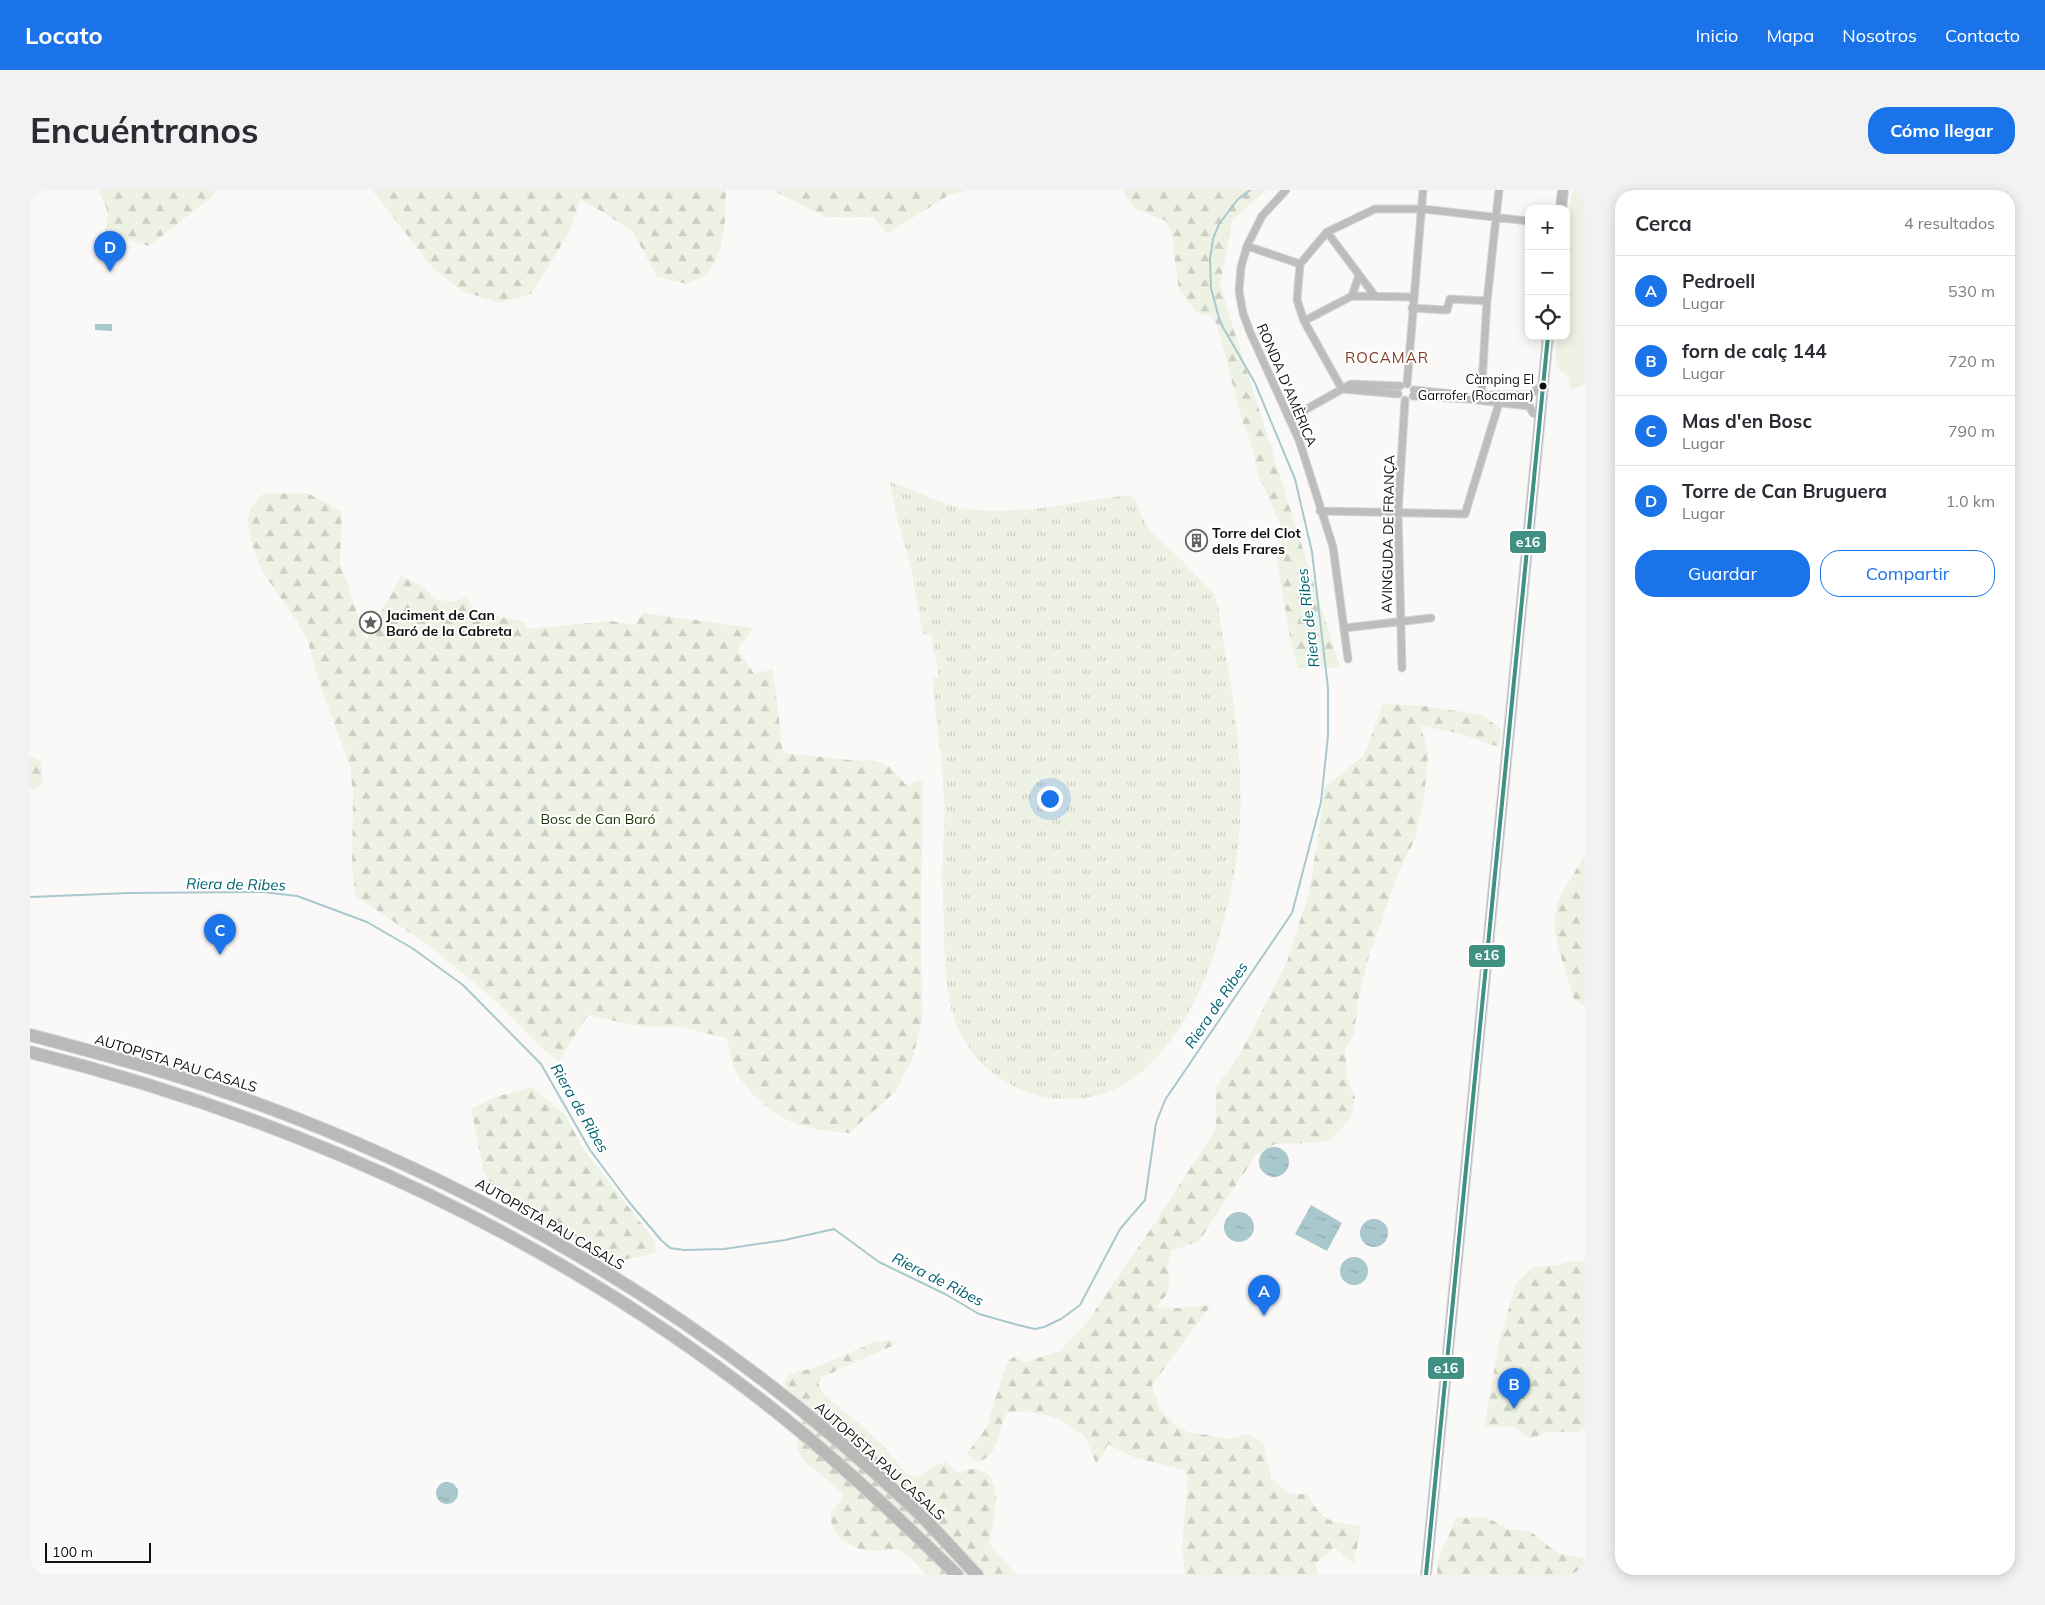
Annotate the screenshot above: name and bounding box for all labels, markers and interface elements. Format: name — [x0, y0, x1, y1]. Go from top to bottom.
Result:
text: Locato — [25, 20, 103, 50]
text: Inicio — [1695, 24, 1738, 47]
text: Mapa — [1766, 24, 1814, 47]
text: Nosotros — [1842, 24, 1917, 47]
text: Contacto — [1945, 24, 2020, 47]
button: Cómo llegar — [1868, 107, 2015, 154]
text: Encuéntranos — [30, 108, 259, 152]
map controls — [1525, 205, 1570, 340]
button: + — [1525, 205, 1570, 250]
text: Cerca — [1635, 210, 1692, 236]
text: 4 resultados — [1904, 213, 1995, 233]
pin: D — [94, 231, 126, 272]
button: − — [1525, 250, 1570, 295]
text: Pedroell — [1682, 269, 1755, 293]
text: A — [1645, 281, 1657, 301]
text: 530 m — [1948, 281, 1995, 301]
text: Lugar — [1682, 293, 1725, 313]
button: locate — [1525, 295, 1570, 340]
street label: RONDA D'AMÈRICA — [1253, 321, 1321, 450]
text: forn de calç 144 — [1682, 339, 1827, 363]
district label: ROCAMAR — [1345, 348, 1429, 367]
text: B — [1645, 351, 1657, 371]
text: 720 m — [1948, 351, 1995, 371]
text: Lugar — [1682, 363, 1725, 383]
place label: Càmping El Garrofer (Rocamar) — [1418, 371, 1534, 403]
marker: Càmping El Garrofer (Rocamar) — [1538, 381, 1548, 391]
text: Mas d'en Bosc — [1682, 409, 1812, 433]
text: C — [1646, 421, 1656, 441]
text: 790 m — [1948, 421, 1995, 441]
text: Lugar — [1682, 433, 1725, 453]
street label: AVINGUDA DE FRANÇA — [1378, 454, 1398, 613]
text: Torre de Can Bruguera — [1682, 479, 1887, 503]
text: D — [1645, 491, 1657, 511]
text: 1.0 km — [1946, 491, 1995, 511]
text: Lugar — [1682, 503, 1725, 523]
place label: Torre del Clot dels Frares — [1212, 524, 1302, 558]
building icon: Torre del Clot dels Frares — [1184, 529, 1208, 553]
line badge: e16 — [1509, 530, 1547, 554]
text: e16 — [1516, 533, 1540, 551]
button: Guardar — [1635, 550, 1810, 597]
button: Compartir — [1820, 550, 1995, 597]
water label: Riera de Ribes — [1292, 567, 1324, 669]
place label: Jaciment de Can Baró de la Cabreta — [386, 606, 512, 640]
place icon: Jaciment de Can Baró de la Cabreta — [358, 611, 382, 635]
your location — [1037, 786, 1063, 812]
park label: Bosc de Can Baró — [540, 810, 656, 828]
water label: Riera de Ribes — [186, 874, 286, 894]
pin: C — [204, 914, 236, 955]
line badge: e16 — [1468, 944, 1506, 968]
text: e16 — [1475, 946, 1499, 964]
water label: Riera de Ribes — [1180, 958, 1252, 1052]
street label: AUTOPISTA PAU CASALS — [93, 1030, 259, 1096]
water label: Riera de Ribes — [547, 1060, 613, 1156]
street label: AUTOPISTA PAU CASALS — [473, 1174, 628, 1274]
water label: Riera de Ribes — [889, 1248, 987, 1310]
pin: A — [1248, 1275, 1280, 1316]
line badge: e16 — [1427, 1356, 1465, 1380]
text: e16 — [1434, 1359, 1458, 1377]
pin: B — [1498, 1368, 1530, 1409]
street label: AUTOPISTA PAU CASALS — [811, 1398, 949, 1524]
scale bar — [45, 1540, 151, 1563]
text: 100 m — [52, 1543, 93, 1561]

